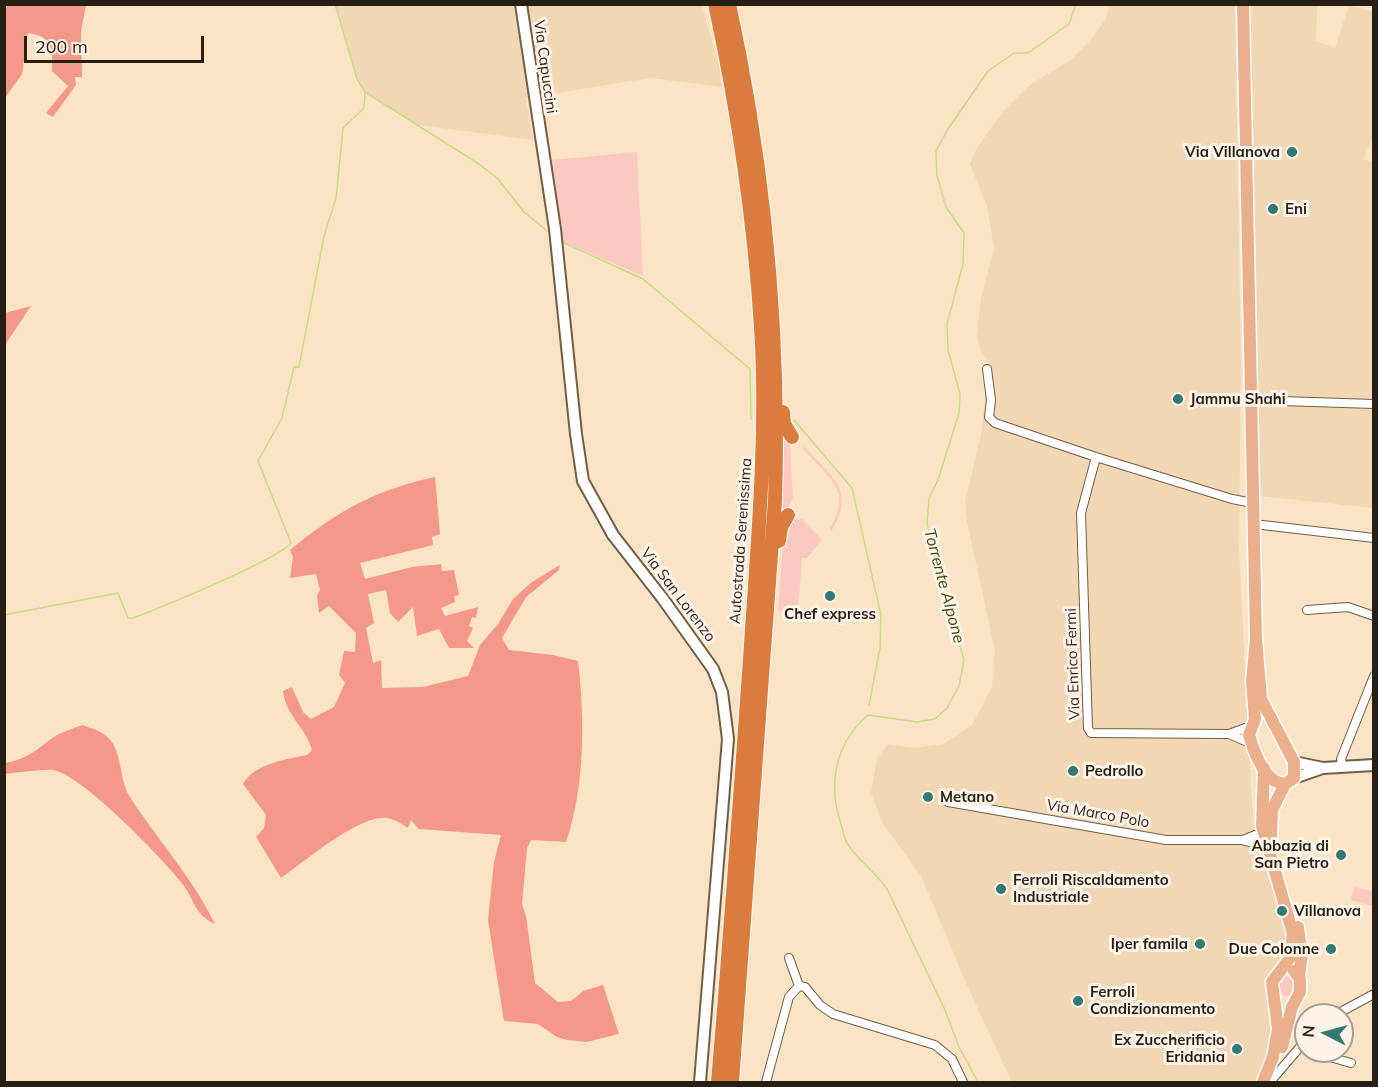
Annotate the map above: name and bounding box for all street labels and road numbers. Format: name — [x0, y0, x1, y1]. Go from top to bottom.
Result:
street label: Via Capuccini — [530, 19, 560, 115]
street label: Autostrada Serenissima — [726, 457, 756, 625]
street label: Via San Lorenzo — [637, 544, 719, 646]
street label: Via Enrico Fermi — [1062, 608, 1084, 720]
street label: Via Marco Polo — [1045, 796, 1151, 832]

